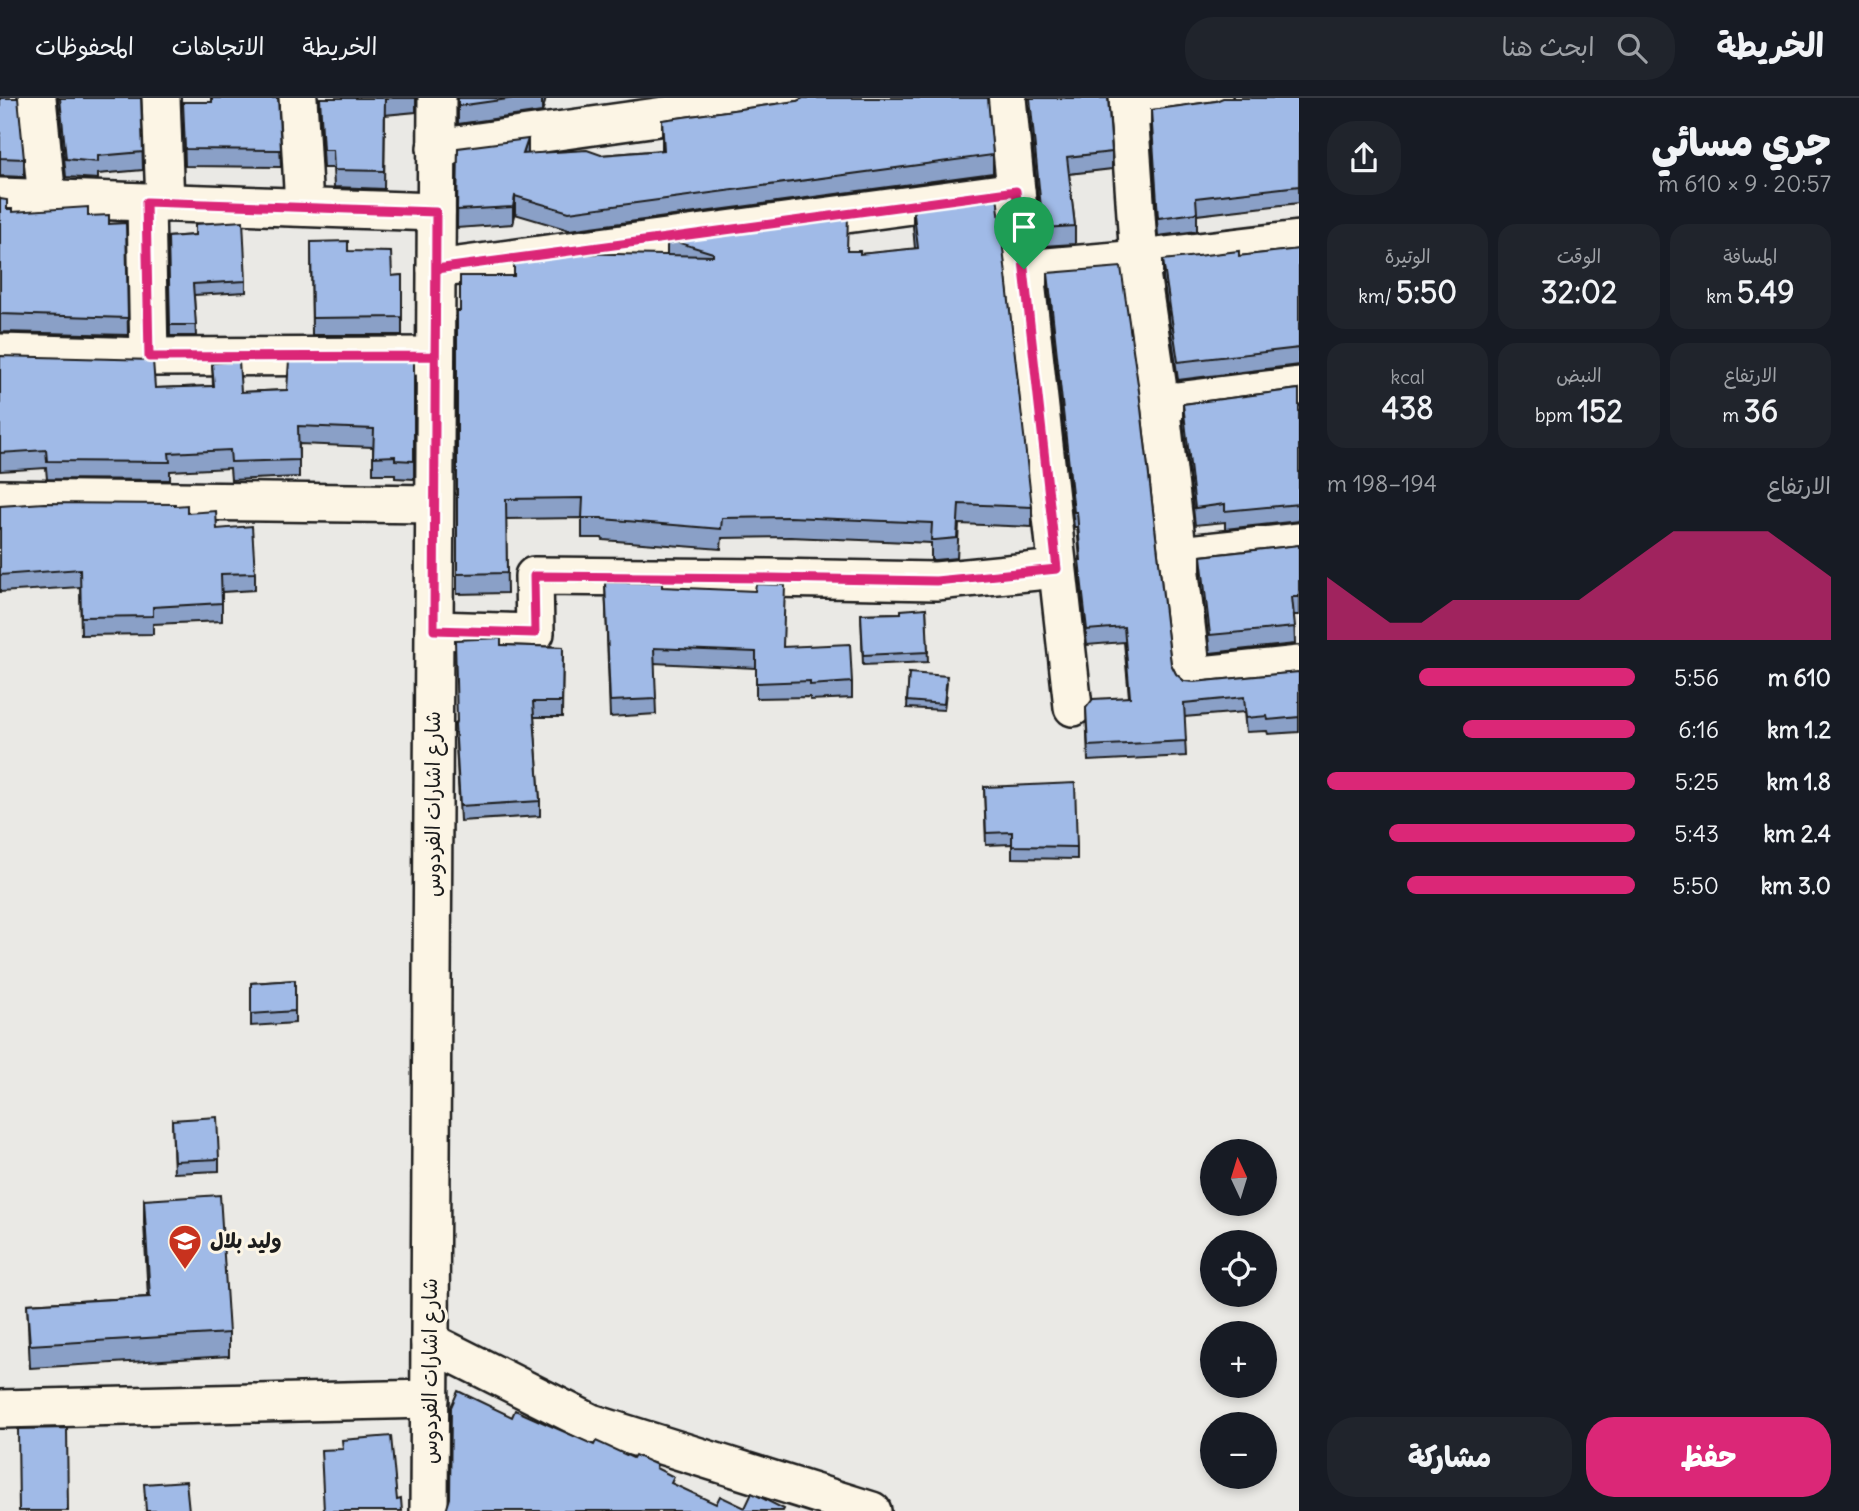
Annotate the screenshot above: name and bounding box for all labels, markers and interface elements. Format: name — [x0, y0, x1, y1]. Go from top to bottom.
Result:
search box — [1185, 17, 1675, 80]
text: الخريطة — [1717, 24, 1824, 66]
icon: search — [1613, 29, 1651, 67]
text: ابحث هنا — [1501, 30, 1595, 63]
text: المحفوظات — [35, 31, 134, 61]
text: الاتجاهات — [172, 31, 265, 61]
text: الخريطة — [303, 31, 377, 61]
text: جري مسائي — [1651, 119, 1831, 166]
button: share — [1327, 121, 1401, 195]
text: 20:57 · 9 × 610 m — [1659, 169, 1831, 198]
pin — [994, 197, 1054, 269]
icon: arrive — [1005, 208, 1043, 246]
text: الوتيرة — [1385, 244, 1431, 268]
text: الوقت — [1557, 244, 1601, 268]
text: المسافة — [1723, 244, 1777, 268]
text: 5:50 — [1396, 273, 1457, 311]
text: 32:02 — [1541, 273, 1617, 311]
text: 5.49 — [1737, 273, 1795, 311]
text: /km — [1358, 284, 1396, 308]
text: km — [1706, 284, 1737, 308]
text: النبض — [1556, 363, 1602, 387]
text: الارتفاع — [1724, 363, 1777, 387]
text: kcal — [1391, 365, 1425, 389]
text: 438 — [1382, 389, 1434, 427]
text: 152 — [1577, 392, 1623, 430]
text: 36 — [1744, 392, 1778, 430]
text: bpm — [1535, 403, 1577, 427]
text: m — [1723, 403, 1744, 427]
text: 194–198 m — [1327, 469, 1437, 498]
text: الارتفاع — [1767, 471, 1831, 500]
text: 5:56 — [1674, 663, 1719, 692]
text: 610 m — [1768, 663, 1831, 692]
street label: شارع اشارات الفردوس — [419, 711, 448, 897]
text: 6:16 — [1678, 715, 1719, 744]
text: 1.2 km — [1767, 715, 1831, 744]
text: 5:25 — [1675, 767, 1719, 796]
text: 1.8 km — [1766, 767, 1831, 796]
text: 5:43 — [1674, 819, 1719, 848]
text: 2.4 km — [1763, 819, 1831, 848]
text: 5:50 — [1672, 871, 1719, 900]
text: 3.0 km — [1761, 871, 1831, 900]
north arrow — [1200, 1139, 1278, 1216]
map controls — [1200, 1139, 1277, 1489]
school or university icon: وليد بلال — [166, 1222, 204, 1271]
place label: وليد بلال — [210, 1227, 282, 1254]
button: locate — [1200, 1230, 1277, 1307]
street label: شارع اشارات الفردوس — [416, 1278, 445, 1464]
button: + — [1200, 1321, 1277, 1398]
button: − — [1200, 1412, 1277, 1489]
button: مشاركة — [1327, 1417, 1572, 1497]
button: حفظ — [1586, 1417, 1831, 1497]

